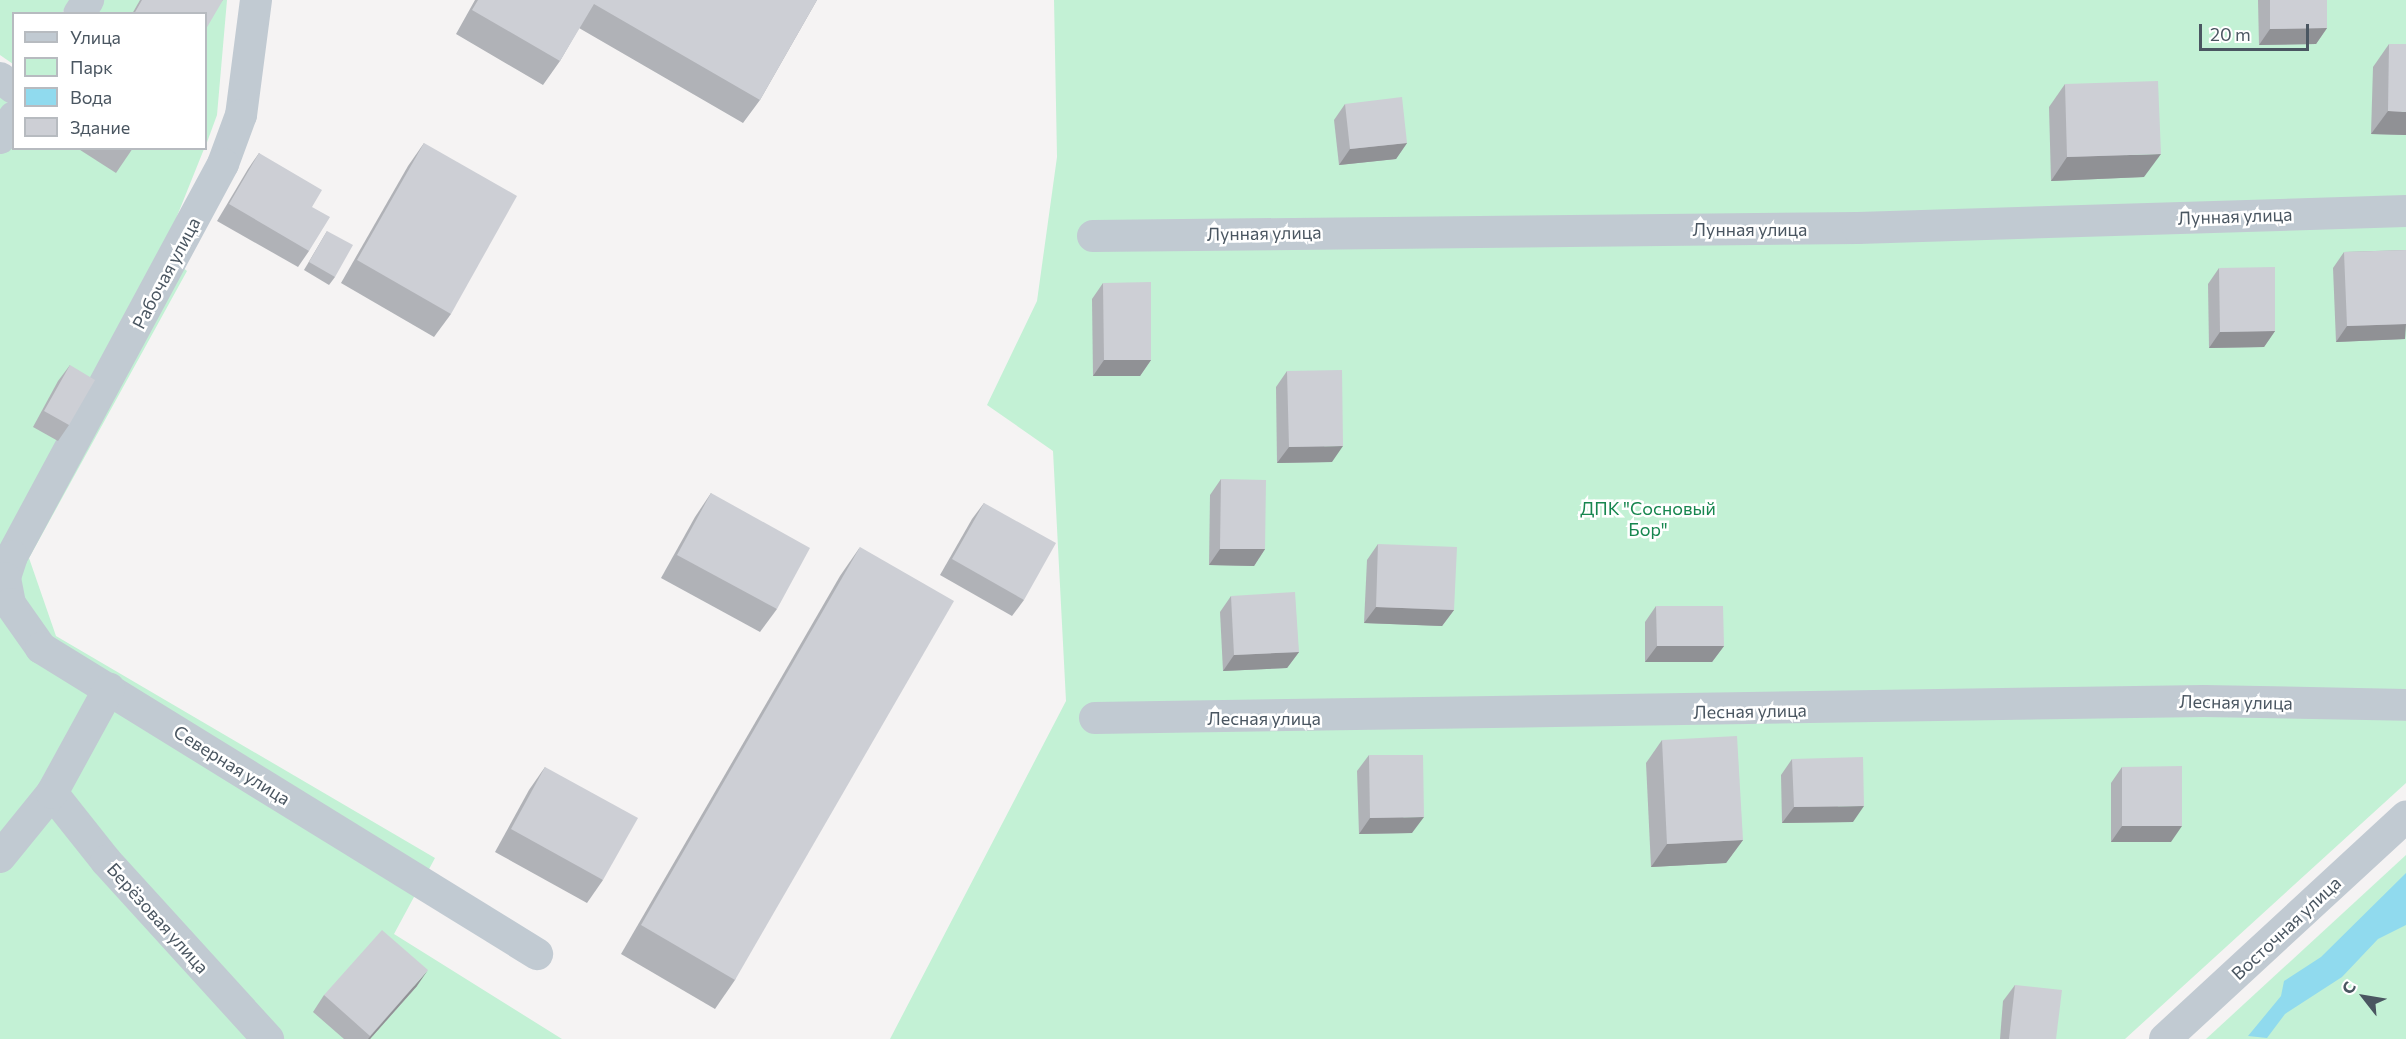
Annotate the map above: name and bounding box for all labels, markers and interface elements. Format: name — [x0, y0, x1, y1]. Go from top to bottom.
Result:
legend — [12, 12, 207, 150]
scale bar — [2202, 12, 2312, 50]
text: 20 m — [2210, 23, 2251, 45]
text: Улица — [70, 26, 121, 48]
text: Парк — [70, 56, 113, 78]
text: Вода — [70, 86, 112, 108]
text: Здание — [70, 116, 130, 138]
street label: Лунная улица — [2177, 203, 2293, 229]
street label: Рабочая улица — [128, 213, 204, 333]
street label: Лунная улица — [1693, 218, 1807, 240]
street label: Лунная улица — [1206, 221, 1322, 245]
park label: ДПК "Сосновый Бор" — [1580, 498, 1716, 540]
street label: Лесная улица — [2179, 690, 2293, 714]
street label: Лесная улица — [1693, 699, 1807, 723]
street label: Лесная улица — [1207, 707, 1321, 729]
street label: Северная улица — [170, 721, 294, 809]
street label: Берёзовая улица — [103, 858, 213, 978]
street label: Восточная улица — [2227, 872, 2345, 984]
north arrow — [2334, 967, 2394, 1027]
text: С — [2337, 978, 2359, 997]

